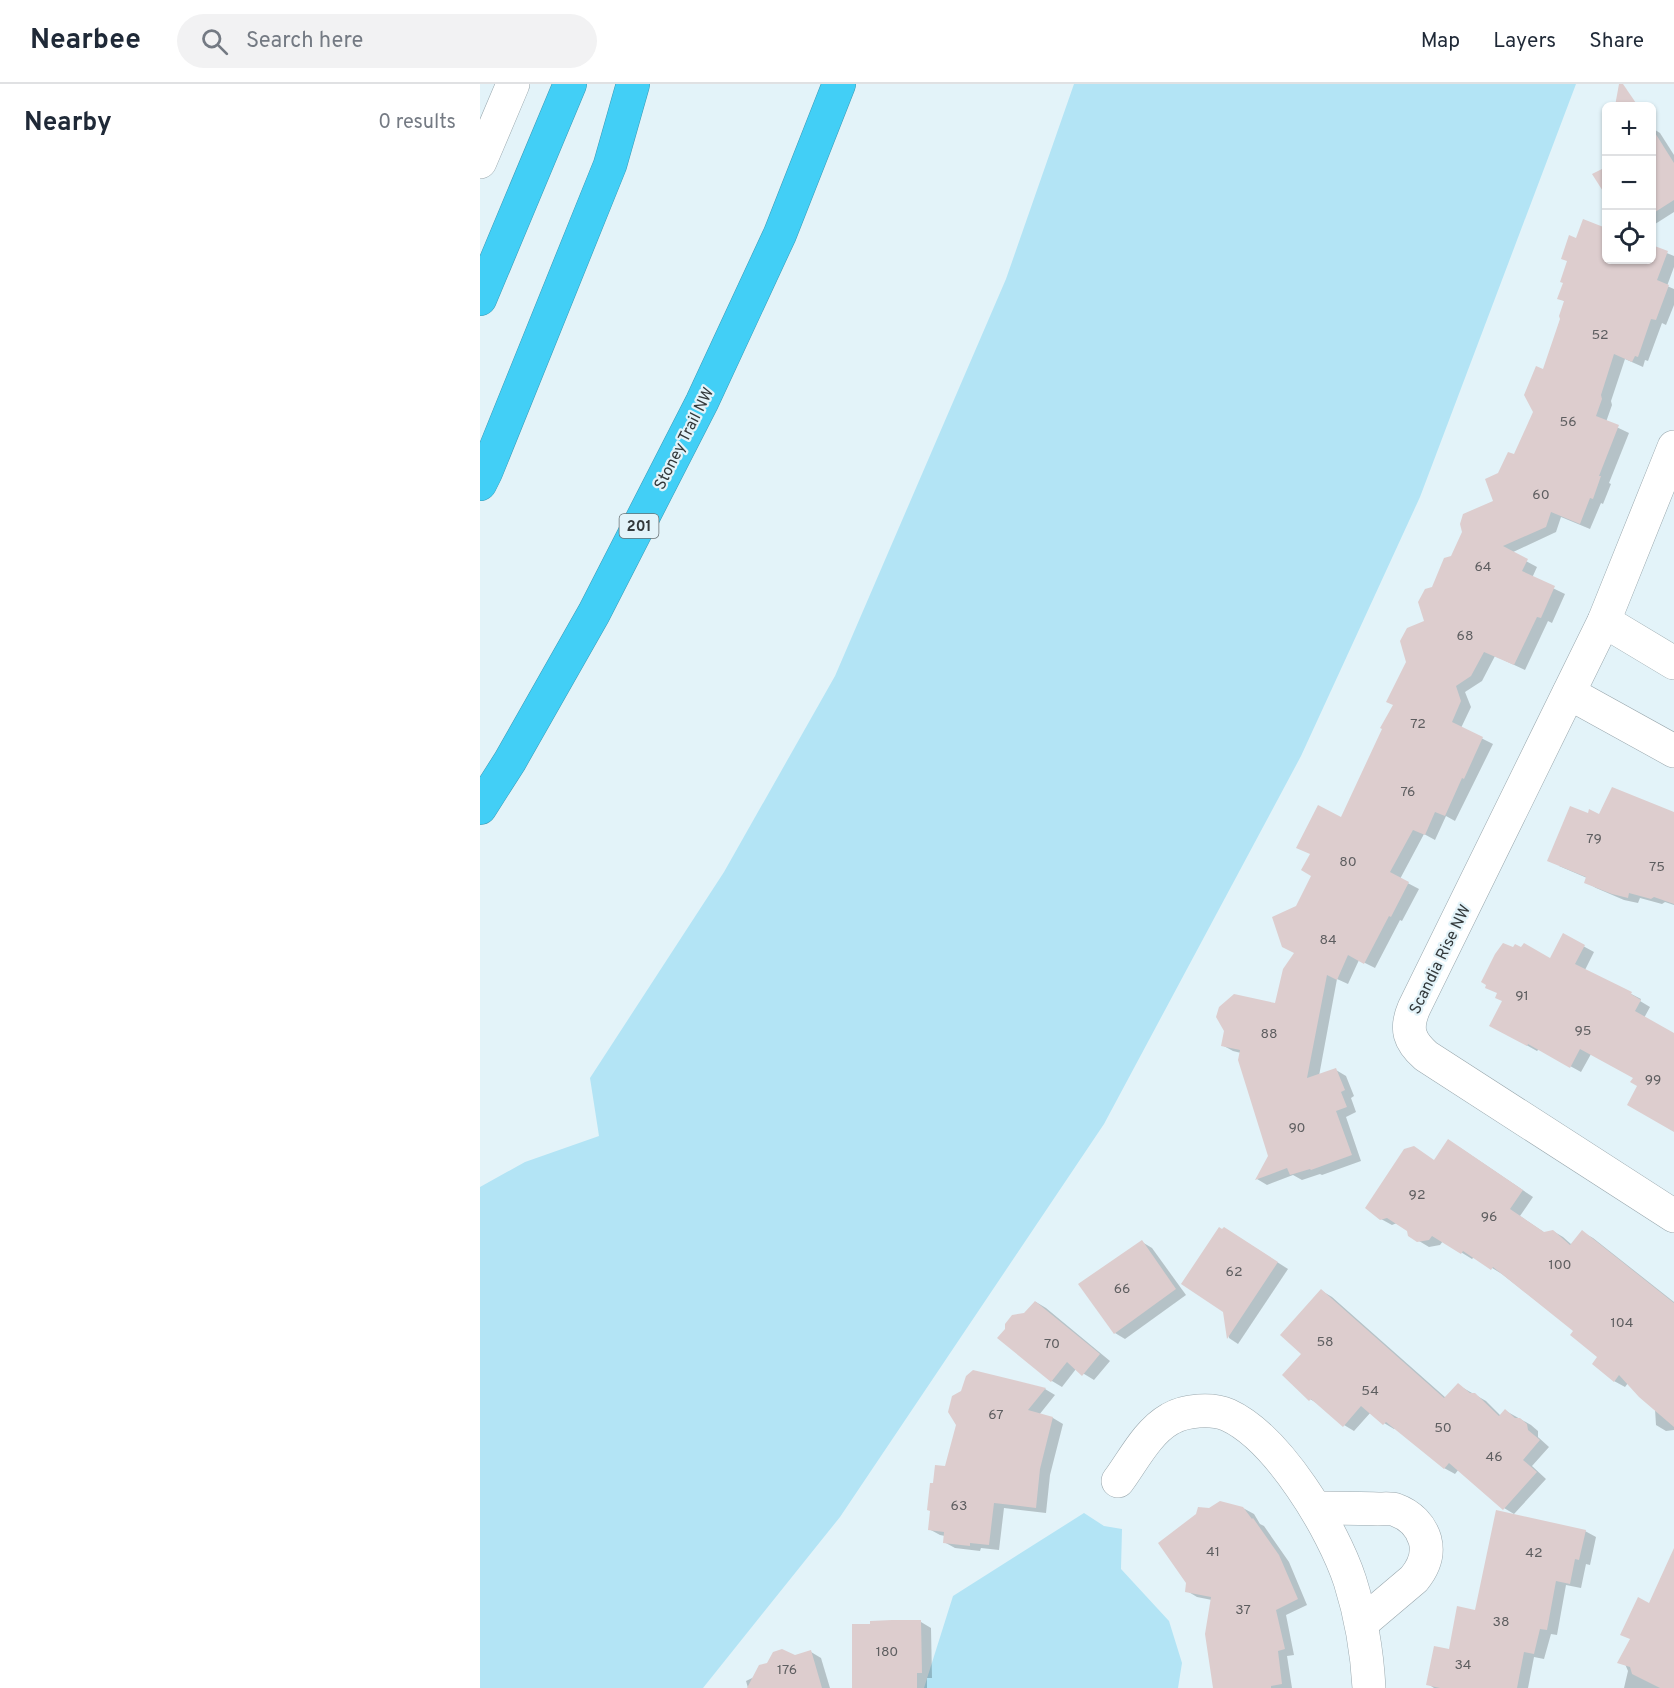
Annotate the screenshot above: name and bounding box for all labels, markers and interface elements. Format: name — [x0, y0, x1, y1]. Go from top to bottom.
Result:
search box — [177, 14, 597, 68]
text: Nearbee — [30, 23, 141, 59]
icon: search — [198, 25, 231, 58]
text: Search here — [246, 28, 363, 55]
text: Map — [1421, 28, 1460, 55]
text: Layers — [1493, 28, 1556, 55]
text: Share — [1589, 28, 1644, 55]
map controls — [1602, 102, 1656, 264]
button: + — [1602, 102, 1656, 156]
text: Nearby — [24, 107, 112, 140]
text: 0 results — [378, 110, 456, 136]
button: − — [1602, 156, 1656, 210]
button: locate — [1602, 210, 1656, 264]
house number: 52 — [1591, 327, 1609, 344]
street label: Stoney Trail NW — [650, 384, 719, 493]
house number: 56 — [1559, 414, 1577, 431]
house number: 60 — [1532, 487, 1550, 504]
road number: 201 — [620, 514, 658, 538]
house number: 64 — [1474, 559, 1492, 576]
house number: 68 — [1457, 628, 1473, 645]
house number: 72 — [1410, 716, 1426, 733]
house number: 76 — [1401, 784, 1415, 801]
house number: 79 — [1586, 831, 1602, 848]
house number: 80 — [1339, 854, 1357, 871]
house number: 75 — [1649, 859, 1665, 876]
street label: Scandia Rise NW — [1406, 902, 1476, 1018]
house number: 84 — [1319, 932, 1337, 949]
house number: 91 — [1515, 988, 1529, 1005]
house number: 95 — [1574, 1023, 1592, 1040]
house number: 88 — [1260, 1026, 1278, 1043]
house number: 99 — [1645, 1072, 1661, 1089]
house number: 90 — [1288, 1120, 1306, 1137]
house number: 92 — [1409, 1187, 1425, 1204]
house number: 96 — [1481, 1209, 1497, 1226]
house number: 100 — [1548, 1257, 1572, 1274]
house number: 62 — [1226, 1264, 1242, 1281]
house number: 66 — [1114, 1281, 1130, 1298]
house number: 104 — [1611, 1315, 1633, 1332]
house number: 58 — [1316, 1334, 1334, 1351]
house number: 70 — [1044, 1336, 1060, 1353]
house number: 54 — [1361, 1383, 1379, 1400]
house number: 67 — [988, 1407, 1004, 1424]
house number: 50 — [1434, 1420, 1452, 1437]
house number: 46 — [1485, 1449, 1503, 1466]
house number: 63 — [951, 1498, 967, 1515]
house number: 41 — [1206, 1544, 1220, 1561]
house number: 42 — [1525, 1545, 1543, 1562]
house number: 37 — [1235, 1602, 1251, 1619]
house number: 38 — [1493, 1614, 1509, 1631]
house number: 180 — [876, 1644, 898, 1661]
house number: 34 — [1454, 1657, 1472, 1674]
house number: 176 — [777, 1662, 797, 1679]

